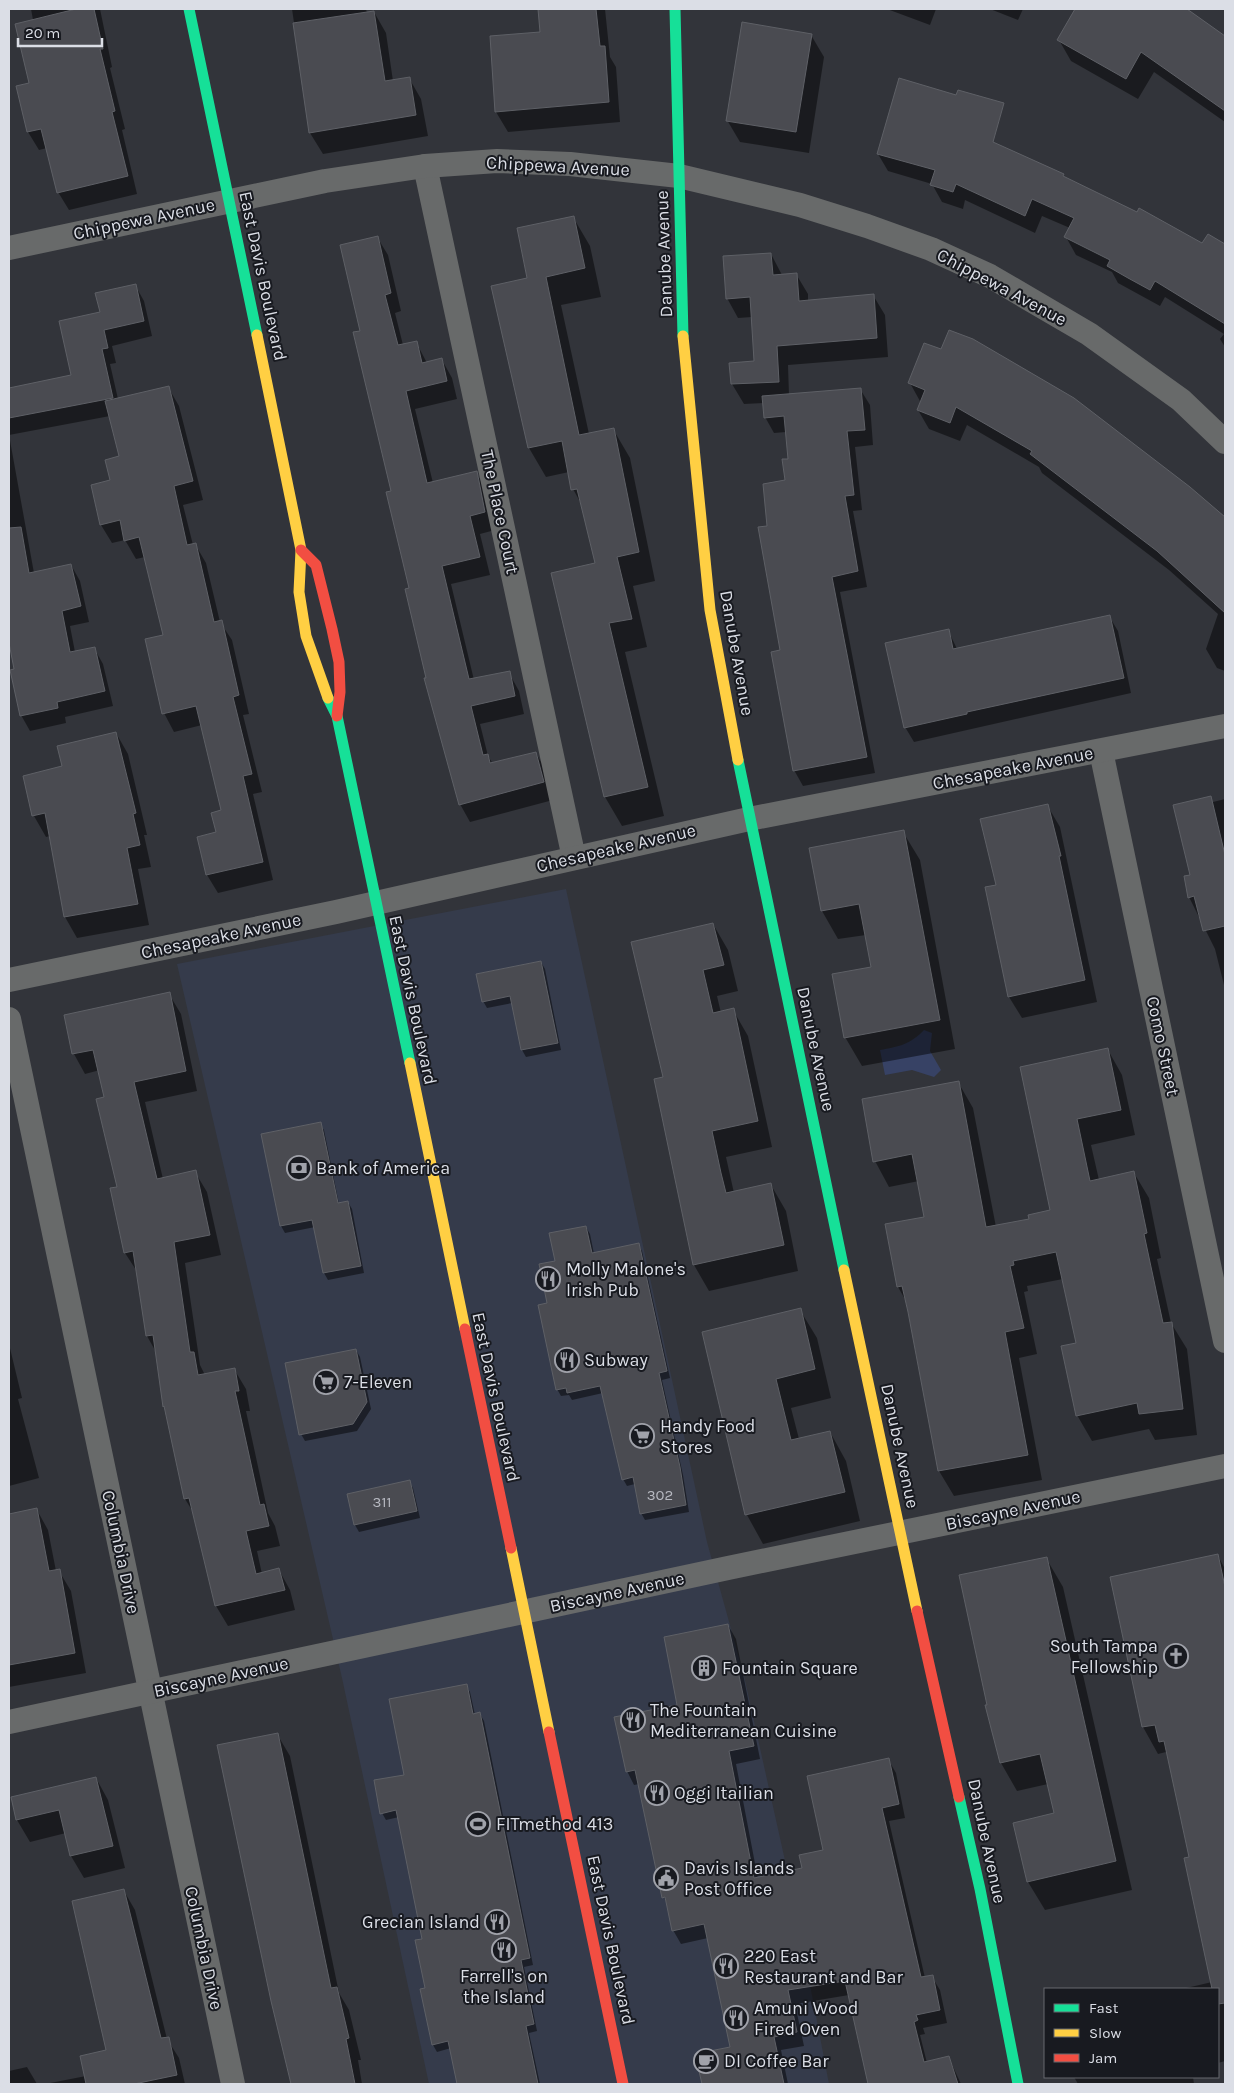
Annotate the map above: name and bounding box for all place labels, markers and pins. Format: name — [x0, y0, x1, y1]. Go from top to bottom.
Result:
bank icon: Bank of America — [286, 1155, 312, 1181]
place label: Bank of America — [316, 1157, 450, 1179]
place label: Molly Malone's Irish Pub — [566, 1258, 686, 1301]
restaurant icon: Molly Malone's Irish Pub — [535, 1266, 561, 1292]
restaurant icon: Subway — [554, 1347, 580, 1373]
place label: Subway — [584, 1349, 648, 1371]
supermarket icon: 7-Eleven — [313, 1369, 339, 1395]
place label: 7-Eleven — [344, 1371, 412, 1393]
place label: Handy Food Stores — [660, 1415, 755, 1458]
supermarket icon: Handy Food Stores — [629, 1423, 655, 1449]
place label: South Tampa Fellowship — [1050, 1635, 1158, 1678]
church icon: South Tampa Fellowship — [1163, 1643, 1189, 1669]
building icon: Fountain Square — [691, 1655, 717, 1681]
place label: Fountain Square — [722, 1657, 858, 1679]
place label: The Fountain Mediterranean Cuisine — [650, 1699, 837, 1742]
restaurant icon: The Fountain Mediterranean Cuisine — [620, 1707, 646, 1733]
restaurant icon: Oggi Itailian — [644, 1780, 670, 1806]
place label: Oggi Itailian — [674, 1782, 774, 1804]
sports icon: FITmethod 413 — [465, 1811, 491, 1837]
place label: FITmethod 413 — [496, 1813, 613, 1835]
place label: Davis Islands Post Office — [684, 1857, 794, 1900]
public building icon: Davis Islands Post Office — [653, 1865, 679, 1891]
restaurant icon: Grecian Island — [484, 1909, 510, 1935]
place label: Grecian Island — [362, 1911, 480, 1933]
restaurant icon: Farrell's on the Island — [491, 1937, 517, 1963]
place label: 220 East Restaurant and Bar — [744, 1945, 903, 1988]
restaurant icon: 220 East Restaurant and Bar — [713, 1953, 739, 1979]
place label: Farrell's on the Island — [460, 1965, 548, 2008]
place label: Amuni Wood Fired Oven — [754, 1997, 858, 2040]
restaurant icon: Amuni Wood Fired Oven — [723, 2005, 749, 2031]
cafe icon: DI Coffee Bar — [693, 2048, 719, 2074]
place label: DI Coffee Bar — [724, 2050, 829, 2072]

